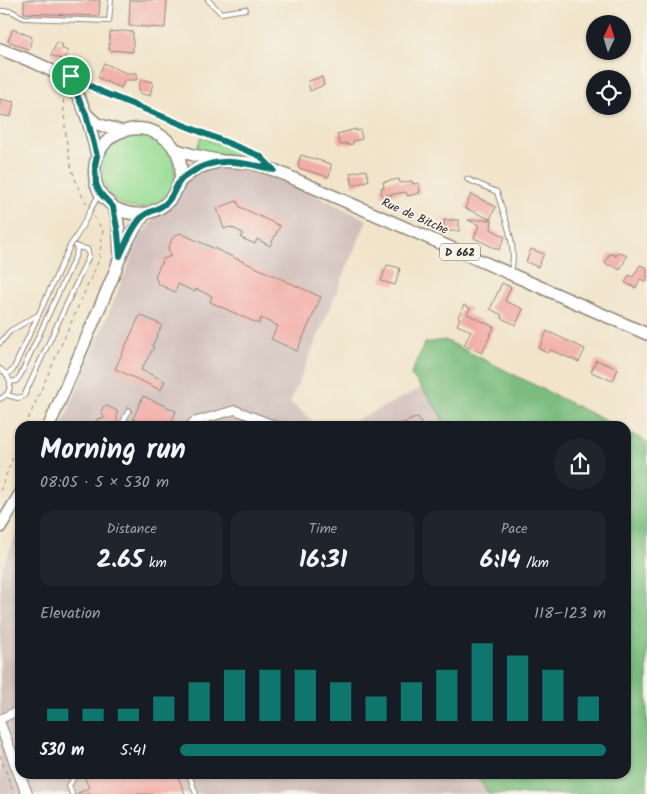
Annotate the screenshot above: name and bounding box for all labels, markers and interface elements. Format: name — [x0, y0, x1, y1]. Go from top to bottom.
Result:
north arrow — [586, 15, 631, 60]
map controls — [586, 15, 631, 115]
pin — [50, 55, 92, 97]
icon: arrive — [57, 62, 85, 90]
button: locate — [586, 70, 631, 115]
street label: Rue de Bitche — [378, 193, 452, 240]
road number: D 662 — [440, 243, 480, 260]
text: Morning run — [40, 428, 186, 473]
button: share — [554, 438, 606, 490]
text: 08:05 · 5 × 530 m — [40, 470, 169, 495]
text: Distance — [107, 518, 157, 540]
text: Time — [309, 518, 337, 540]
text: Pace — [501, 518, 528, 540]
text: 2.65 — [97, 540, 143, 580]
text: 16:31 — [299, 540, 347, 580]
text: 6:14 — [480, 540, 521, 580]
text: km — [143, 552, 167, 574]
text: /km — [521, 552, 549, 574]
text: Elevation — [40, 601, 101, 626]
text: 118–123 m — [534, 601, 606, 626]
text: 530 m — [40, 738, 84, 763]
text: 5:41 — [120, 738, 146, 763]

